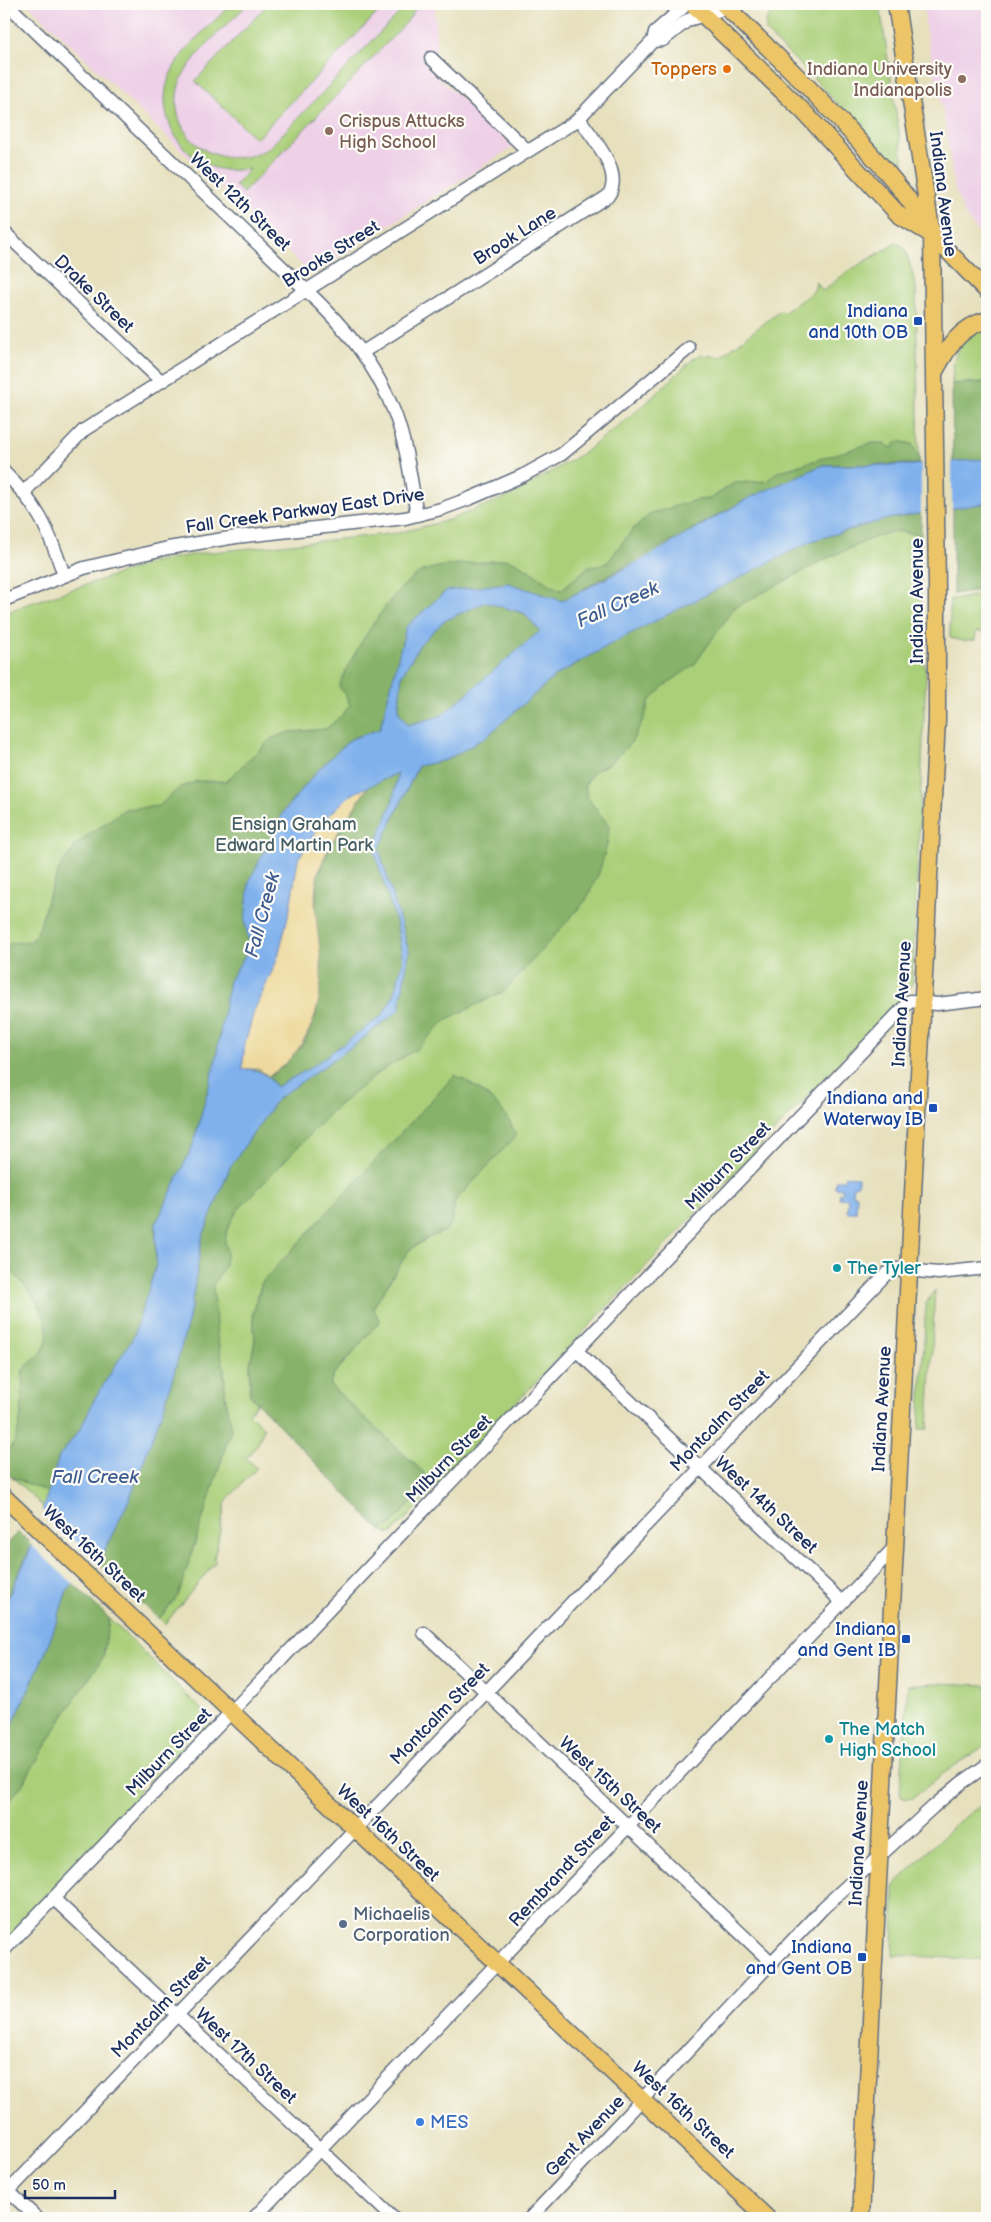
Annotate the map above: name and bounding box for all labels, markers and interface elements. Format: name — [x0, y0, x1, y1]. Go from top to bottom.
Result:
place label: Toppers — [651, 59, 717, 80]
place label: Indiana University Indianapolis — [807, 59, 953, 101]
marker: Toppers — [721, 63, 733, 75]
marker: Indiana University Indianapolis — [956, 73, 968, 85]
place label: Crispus Attucks High School — [339, 111, 465, 153]
marker: Crispus Attucks High School — [323, 125, 335, 137]
street label: Indiana Avenue — [925, 130, 961, 258]
street label: West 12th Street — [185, 148, 295, 256]
street label: Brook Lane — [470, 202, 560, 270]
street label: Brooks Street — [279, 216, 384, 292]
street label: Drake Street — [50, 251, 139, 338]
place label: Indiana and 10th OB — [809, 301, 908, 343]
marker: Indiana and 10th OB — [912, 315, 924, 327]
street label: Fall Creek Parkway East Drive — [184, 484, 426, 538]
street label: Indiana Avenue — [907, 538, 928, 664]
water label: Fall Creek — [573, 576, 663, 633]
park label: Ensign Graham Edward Martin Park — [215, 814, 373, 856]
water label: Fall Creek — [241, 869, 286, 960]
street label: Indiana Avenue — [888, 940, 916, 1067]
place label: Indiana and Waterway IB — [823, 1088, 923, 1130]
marker: Indiana and Waterway IB — [927, 1102, 939, 1114]
street label: Milburn Street — [681, 1117, 776, 1214]
place label: The Tyler — [847, 1258, 921, 1279]
marker: The Tyler — [831, 1262, 843, 1274]
street label: Indiana Avenue — [868, 1345, 896, 1472]
street label: Montcalm Street — [666, 1365, 774, 1476]
street label: Milburn Street — [402, 1410, 497, 1507]
street label: West 14th Street — [710, 1452, 822, 1558]
water label: Fall Creek — [51, 1466, 139, 1489]
street label: West 16th Street — [38, 1501, 150, 1607]
place label: Indiana and Gent IB — [798, 1619, 896, 1661]
marker: Indiana and Gent IB — [900, 1633, 912, 1645]
street label: Montcalm Street — [386, 1658, 494, 1769]
street label: Milburn Street — [122, 1703, 217, 1800]
place label: The Match High School — [839, 1719, 936, 1761]
street label: West 15th Street — [555, 1732, 666, 1838]
marker: The Match High School — [823, 1733, 835, 1745]
street label: Indiana Avenue — [845, 1779, 873, 1906]
street label: West 16th Street — [332, 1780, 444, 1886]
street label: Rembrandt Street — [505, 1811, 619, 1931]
place label: Michaelis Corporation — [353, 1904, 450, 1946]
marker: Michaelis Corporation — [337, 1918, 349, 1930]
place label: Indiana and Gent OB — [746, 1937, 852, 1979]
street label: Montcalm Street — [107, 1951, 215, 2062]
marker: Indiana and Gent OB — [856, 1951, 868, 1963]
street label: West 17th Street — [191, 2004, 301, 2109]
street label: West 16th Street — [627, 2057, 739, 2163]
street label: Gent Avenue — [541, 2091, 629, 2181]
place label: MES — [430, 2112, 468, 2133]
marker: MES — [414, 2116, 426, 2128]
scale bar — [25, 2167, 115, 2199]
text: 50 m — [32, 2176, 66, 2195]

